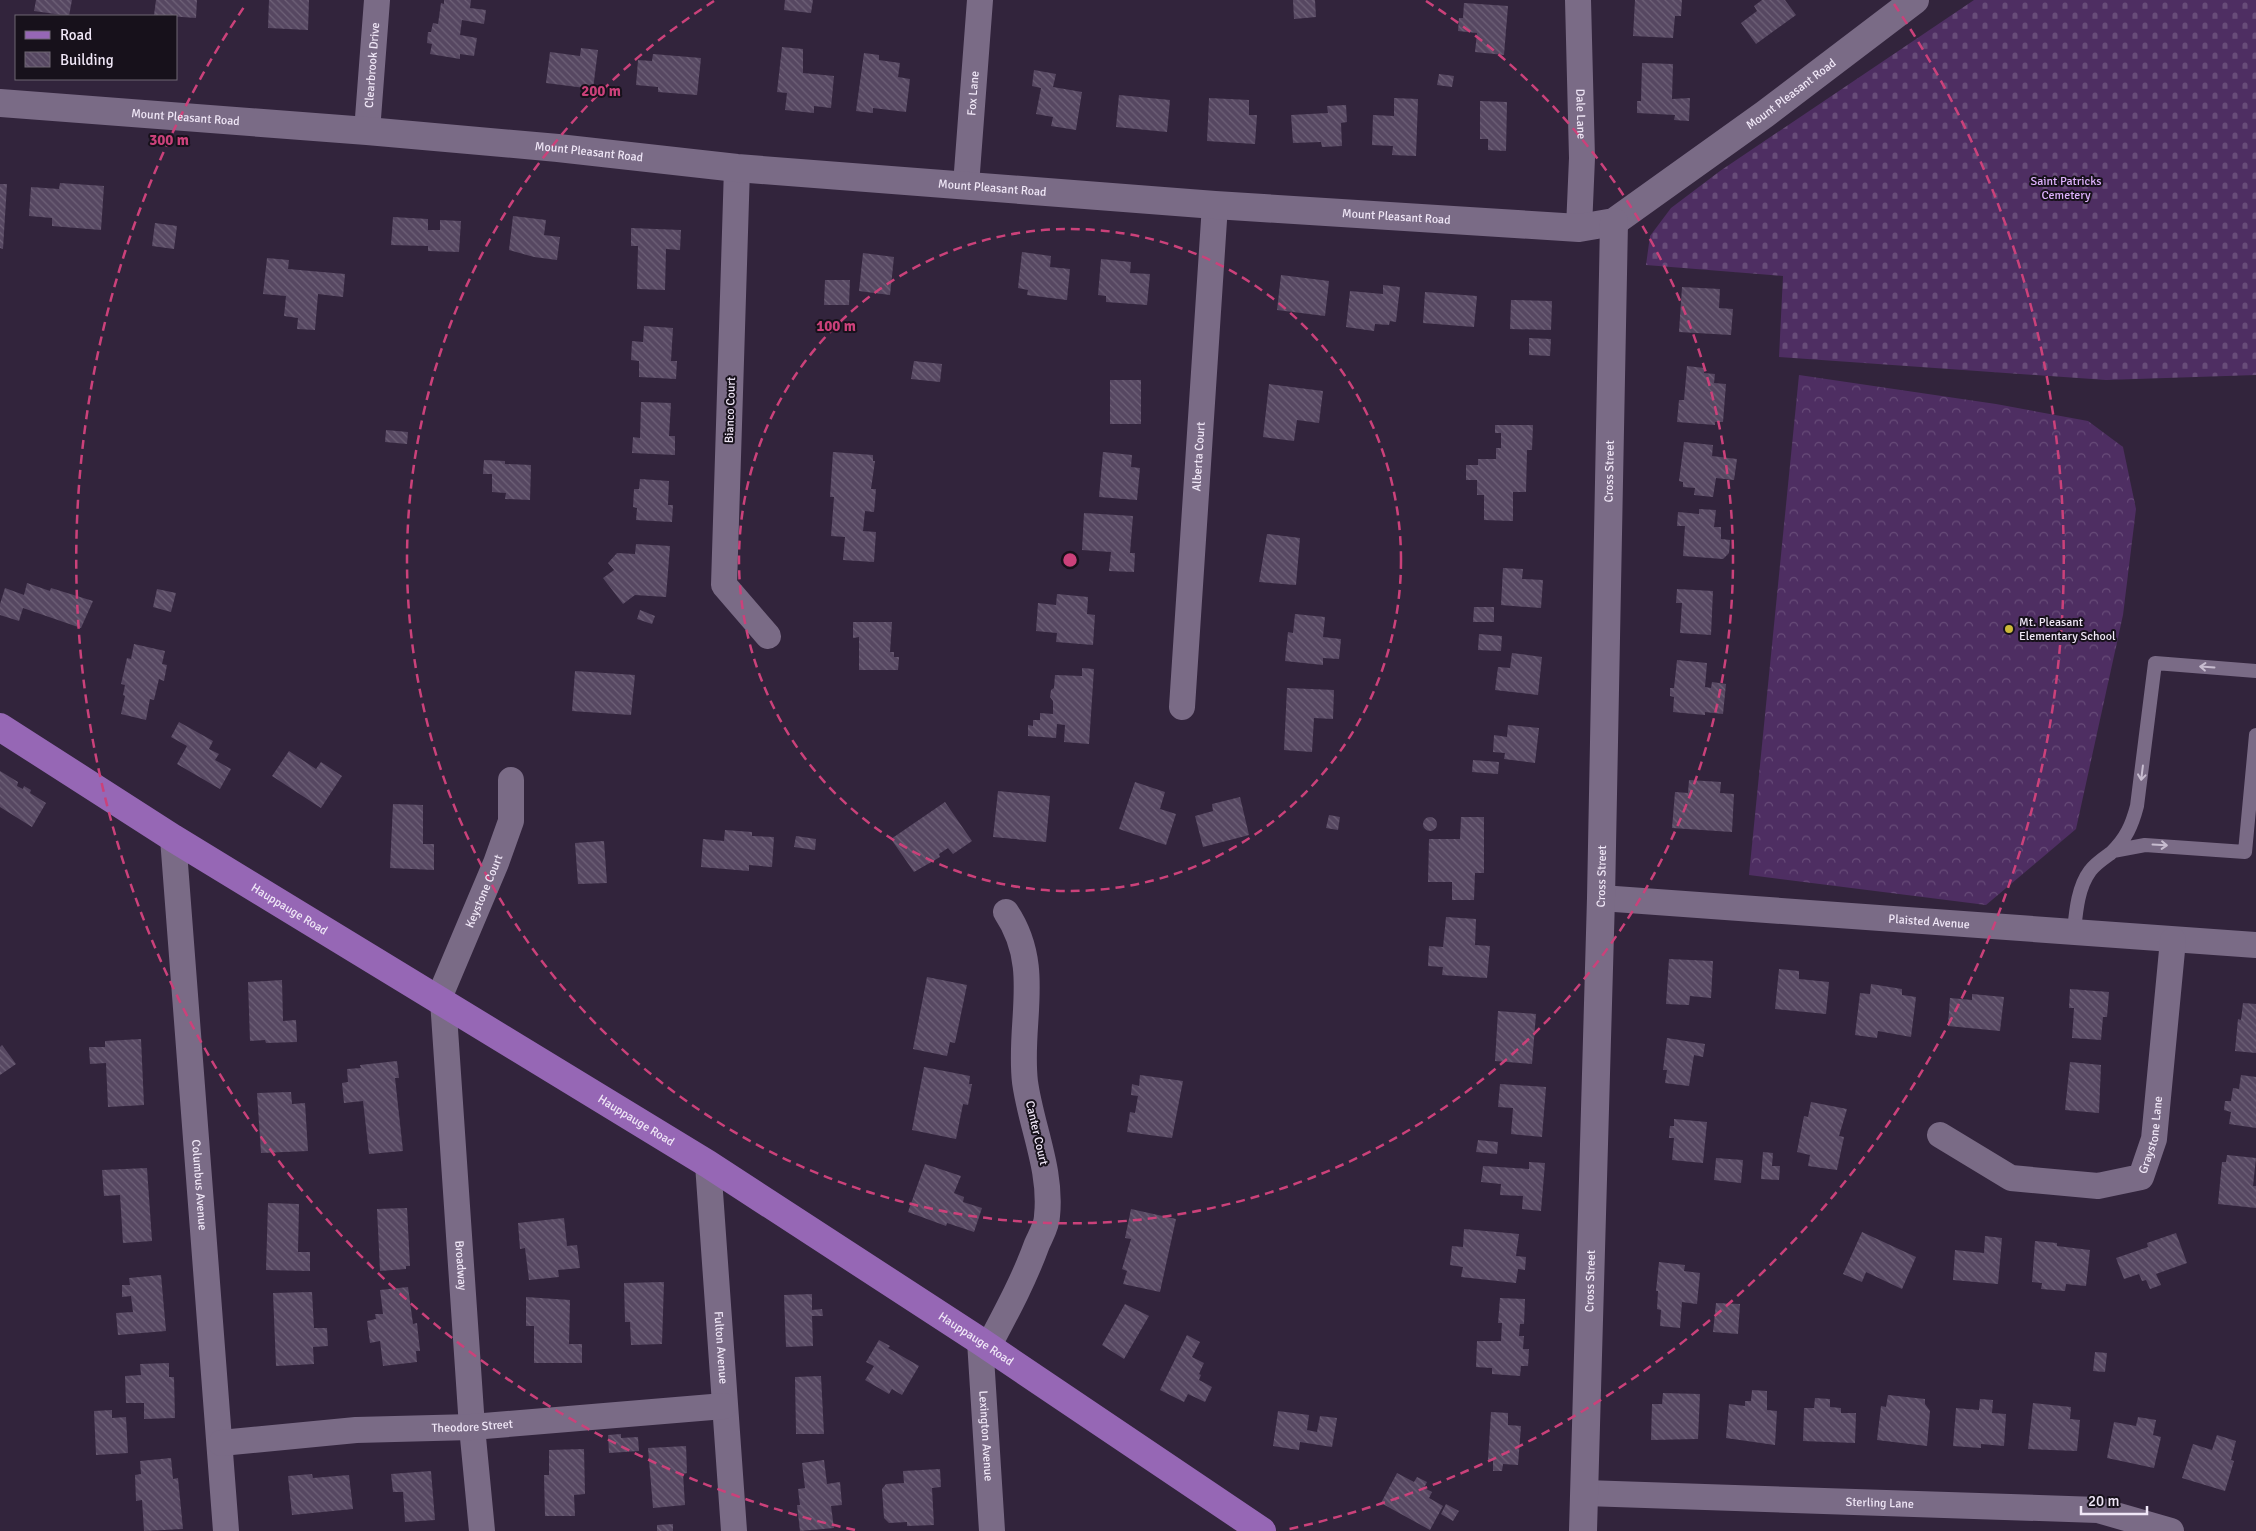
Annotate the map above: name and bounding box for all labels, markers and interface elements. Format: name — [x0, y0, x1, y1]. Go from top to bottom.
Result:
legend — [15, 15, 178, 80]
street label: Clearbrook Drive — [362, 22, 383, 109]
text: Road — [60, 26, 92, 44]
text: Building — [60, 51, 114, 69]
street label: Mount Pleasant Road — [1743, 56, 1839, 133]
street label: Fox Lane — [964, 70, 983, 116]
text: 200 m — [581, 82, 621, 100]
street label: Dale Lane — [1572, 88, 1589, 139]
street label: Mount Pleasant Road — [131, 106, 240, 129]
text: 300 m — [149, 131, 189, 149]
street label: Mount Pleasant Road — [534, 139, 644, 165]
park label: Saint Patricks Cemetery — [2031, 174, 2101, 203]
street label: Mount Pleasant Road — [937, 177, 1047, 200]
street label: Mount Pleasant Road — [1342, 206, 1451, 228]
text: 100 m — [816, 317, 856, 335]
street label: Bianco Court — [722, 377, 739, 443]
street label: Alberta Court — [1189, 421, 1209, 492]
street label: Cross Street — [1602, 440, 1618, 503]
centre of rings — [1061, 551, 1079, 569]
place label: Mt. Pleasant Elementary School — [2019, 615, 2116, 644]
marker: Mt. Pleasant Elementary School — [2003, 623, 2015, 635]
one-way arrow — [2200, 663, 2216, 672]
one-way arrow — [2136, 764, 2146, 780]
one-way arrow — [2152, 841, 2168, 850]
street label: Cross Street — [1594, 845, 1610, 908]
street label: Keystone Court — [462, 853, 506, 930]
street label: Hauppauge Road — [248, 880, 330, 938]
street label: Plaisted Avenue — [1888, 912, 1970, 932]
street label: Hauppauge Road — [595, 1092, 677, 1150]
street label: Graystone Lane — [2136, 1095, 2166, 1176]
street label: Canter Court — [1022, 1099, 1051, 1167]
street label: Columbus Avenue — [188, 1139, 210, 1231]
street label: Broadway — [451, 1240, 470, 1291]
street label: Cross Street — [1582, 1250, 1599, 1312]
street label: Hauppauge Road — [935, 1309, 1016, 1369]
street label: Fulton Avenue — [710, 1311, 731, 1384]
street label: Lexington Avenue — [975, 1390, 996, 1482]
street label: Theodore Street — [431, 1417, 514, 1436]
scale bar — [2081, 1484, 2147, 1516]
text: 20 m — [2088, 1492, 2119, 1510]
street label: Sterling Lane — [1845, 1495, 1914, 1512]

